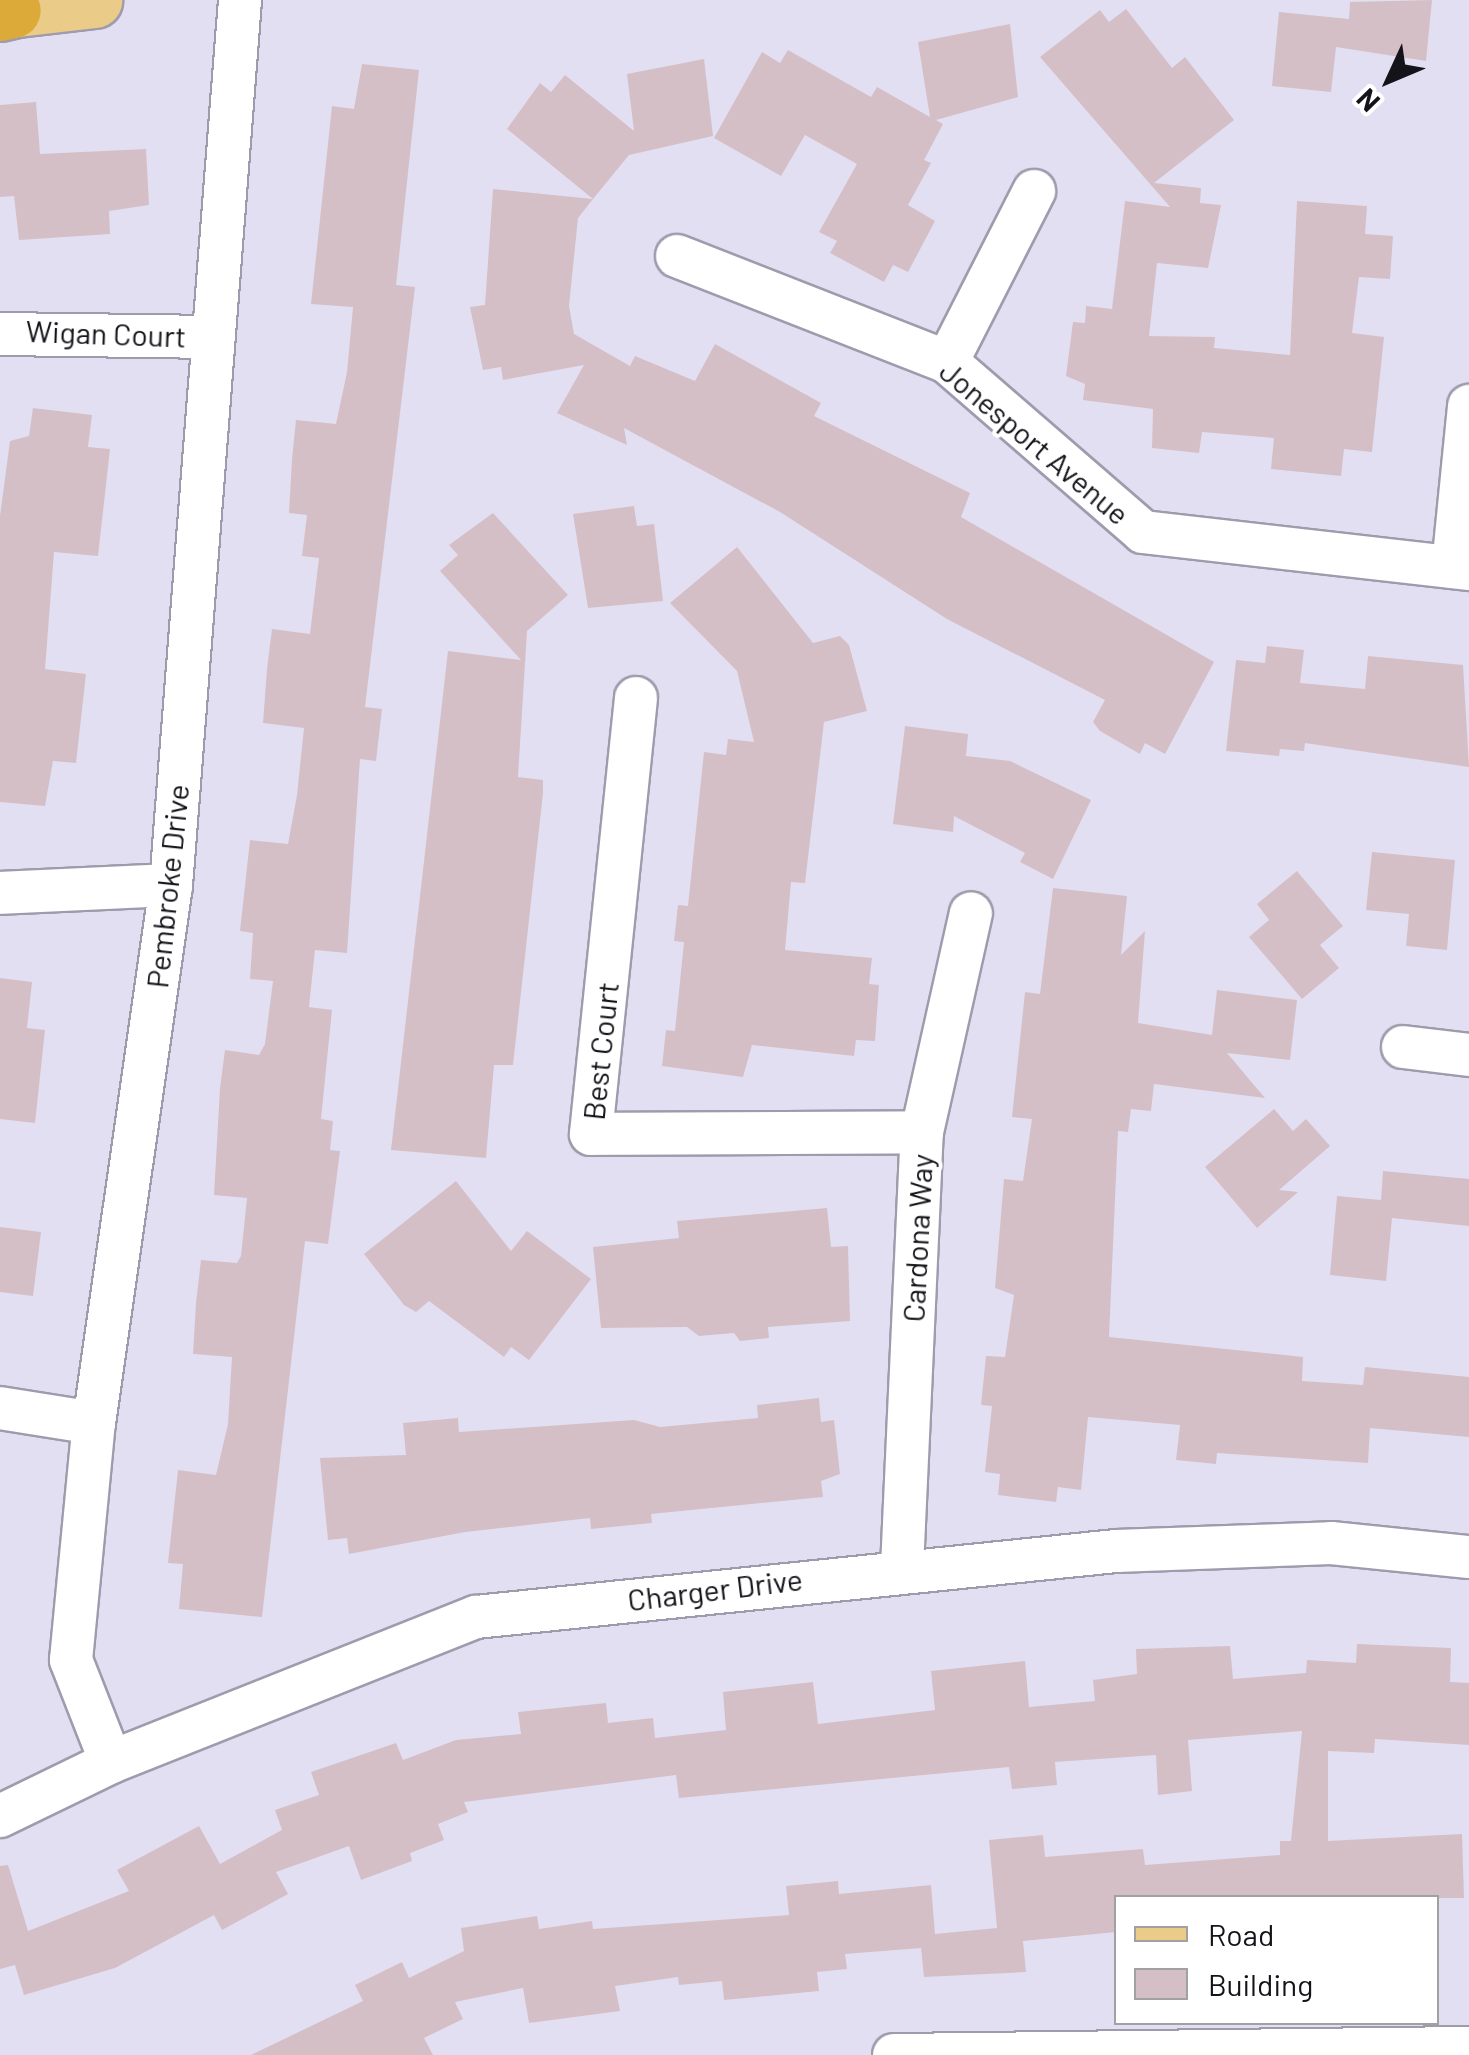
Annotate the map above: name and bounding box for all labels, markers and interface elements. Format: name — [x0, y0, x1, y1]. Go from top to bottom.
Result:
north arrow — [1339, 30, 1439, 130]
text: N — [1349, 82, 1386, 119]
street label: Wigan Court — [25, 312, 187, 354]
street label: Jonesport Avenue — [933, 352, 1137, 532]
street label: Pembroke Drive — [138, 782, 196, 990]
street label: Best Court — [575, 980, 625, 1122]
street label: Cardona Way — [895, 1153, 939, 1323]
street label: Charger Drive — [625, 1560, 805, 1618]
legend — [1114, 1895, 1439, 2025]
text: Road — [1208, 1916, 1274, 1952]
text: Building — [1208, 1966, 1313, 2002]

